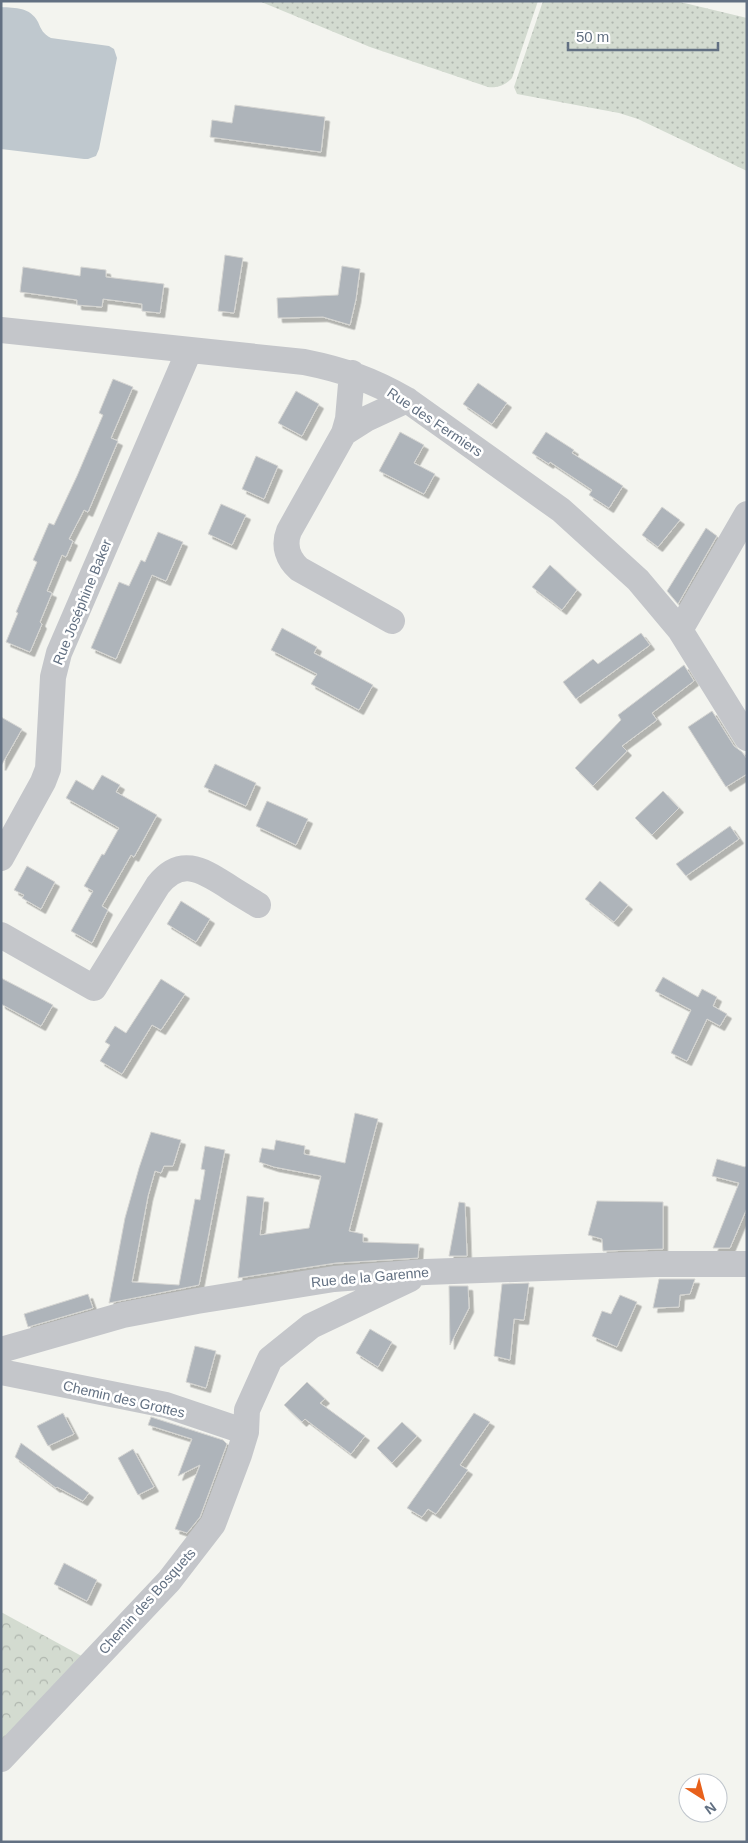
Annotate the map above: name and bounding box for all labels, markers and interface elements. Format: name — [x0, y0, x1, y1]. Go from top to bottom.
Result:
scale bar — [568, 20, 718, 52]
text: 50 m — [576, 28, 609, 45]
street label: Rue des Fermiers — [384, 384, 486, 460]
street label: Rue Joséphine Baker — [50, 537, 115, 667]
street label: Rue de la Garenne — [310, 1264, 430, 1290]
street label: Chemin des Grottes — [62, 1377, 186, 1421]
street label: Chemin des Bosquets — [95, 1545, 199, 1657]
north arrow — [678, 1773, 728, 1823]
text: N — [702, 1799, 719, 1818]

